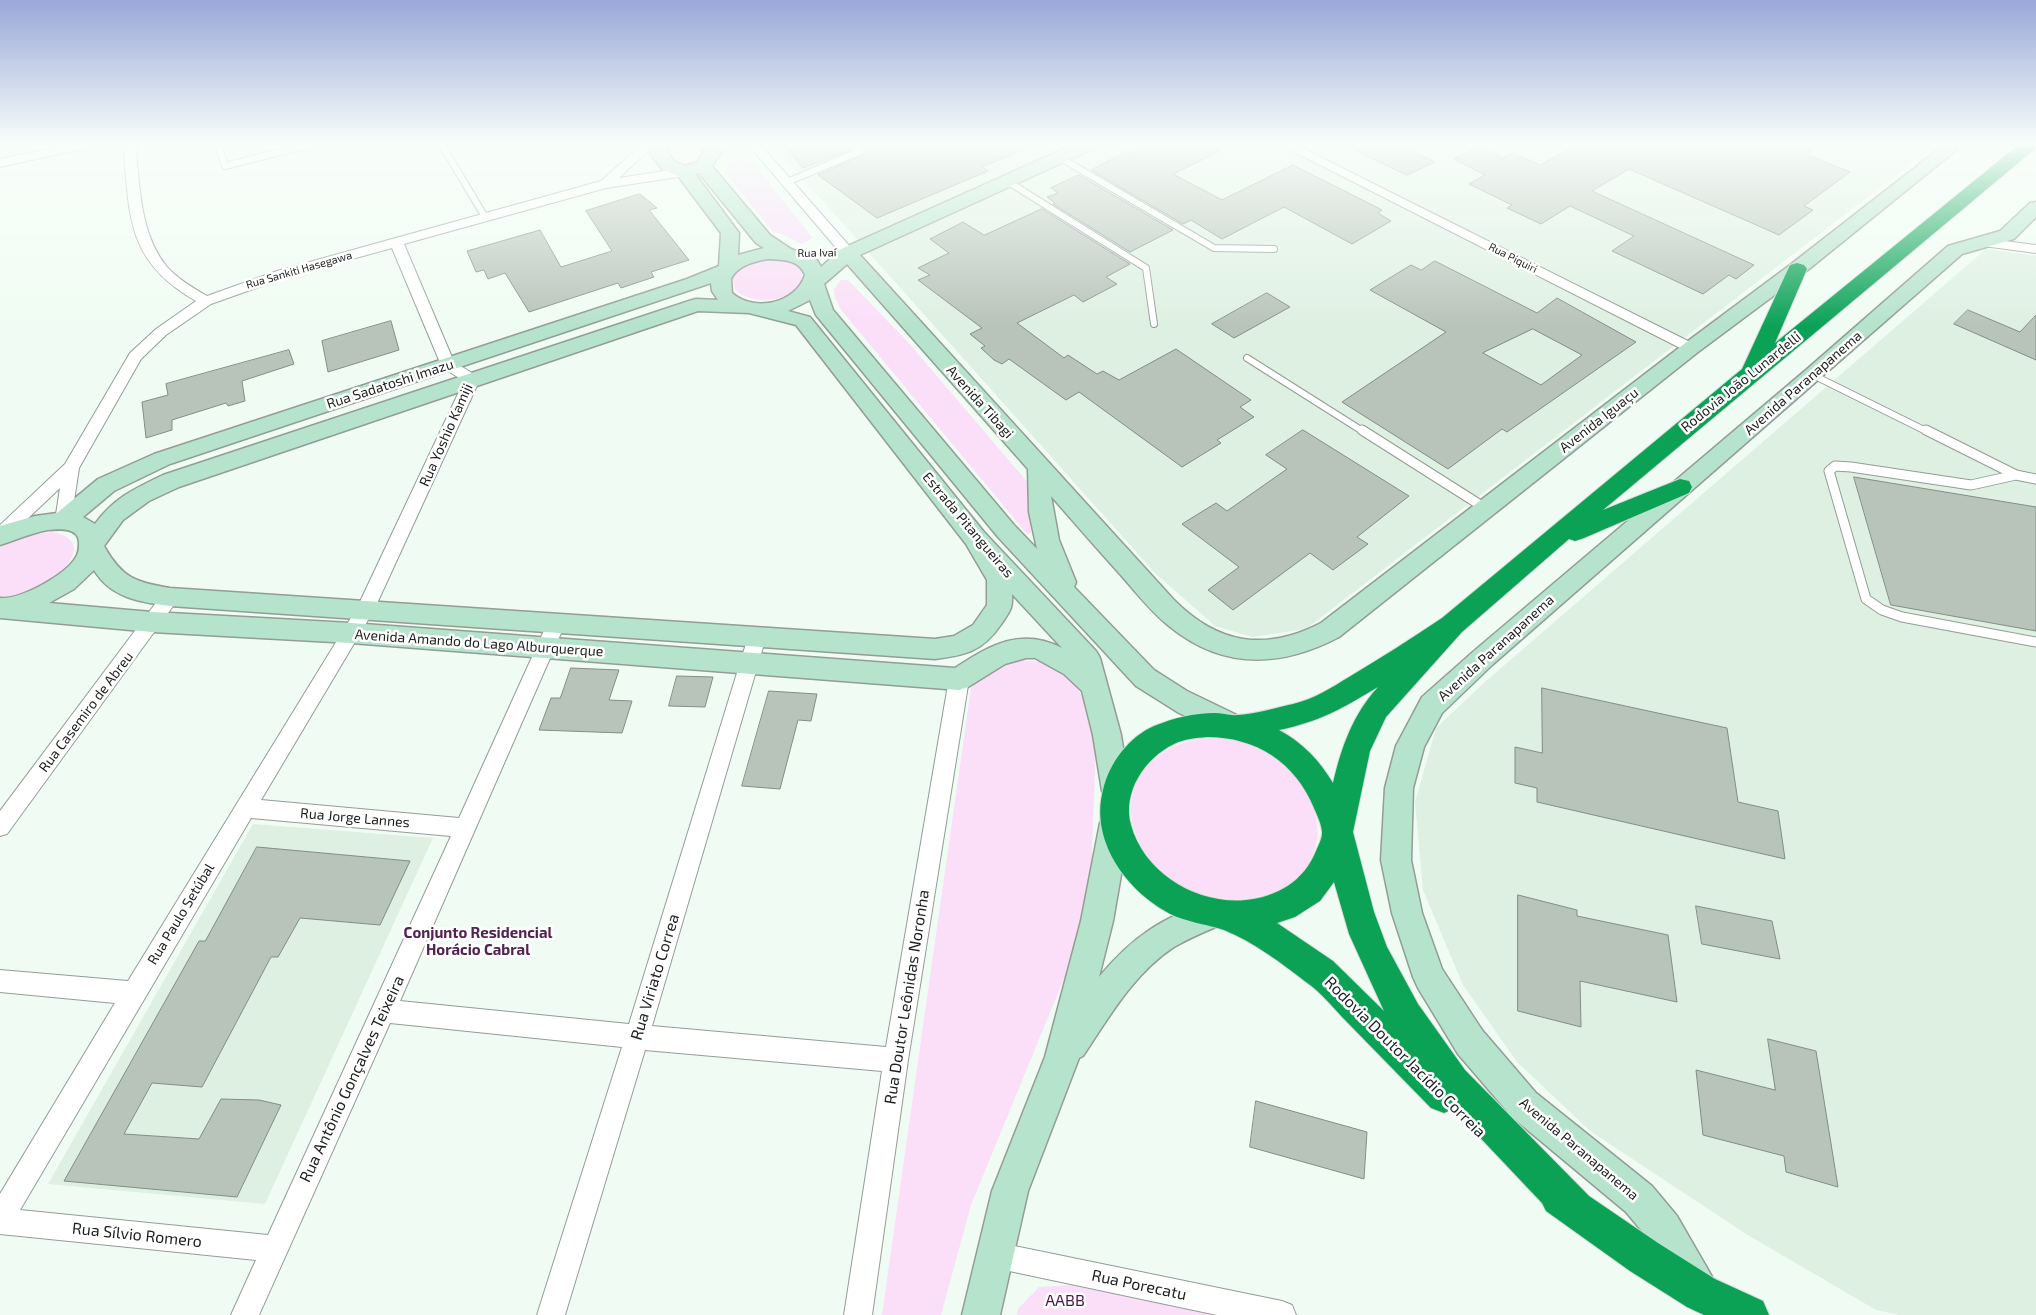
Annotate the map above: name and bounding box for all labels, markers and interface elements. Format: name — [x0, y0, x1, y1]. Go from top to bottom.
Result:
street label: Rua Piquiri — [1486, 240, 1540, 276]
street label: Rua Ivaí — [797, 246, 837, 260]
street label: Rua Sankiti Hasegawa — [244, 249, 354, 291]
street label: Avenida Paranapanema — [1741, 327, 1865, 439]
street label: Rodovia João Lunardelli — [1678, 328, 1804, 436]
street label: Rua Sadatoshi Imazu — [324, 356, 456, 412]
street label: Avenida Tibagi — [943, 362, 1017, 442]
street label: Rua Yoshio Kamiji — [416, 381, 476, 489]
street label: Avenida Iguaçu — [1556, 384, 1642, 456]
street label: Estrada Pitangueiras — [919, 469, 1017, 581]
street label: Avenida Paranapanema — [1435, 592, 1557, 704]
street label: Avenida Amando do Lago Alburquerque — [354, 626, 604, 660]
street label: Rua Casemiro de Abreu — [35, 649, 137, 775]
street label: Rua Jorge Lannes — [300, 805, 410, 831]
street label: Rua Paulo Setúbal — [144, 860, 218, 968]
street label: Rua Doutor Leônidas Noronha — [881, 888, 933, 1106]
street label: Rua Viriato Correa — [627, 911, 683, 1043]
district label: Conjunto Residencial Horácio Cabral — [404, 924, 552, 959]
street label: Rodovia Doutor Jacídio Correia — [1320, 972, 1490, 1142]
street label: Rua Antônio Gonçalves Teixeira — [296, 973, 408, 1185]
street label: Avenida Paranapanema — [1516, 1094, 1642, 1204]
street label: Rua Sílvio Romero — [71, 1219, 203, 1251]
street label: Rua Porecatu — [1090, 1266, 1188, 1304]
park label: AABB — [1045, 1291, 1085, 1311]

